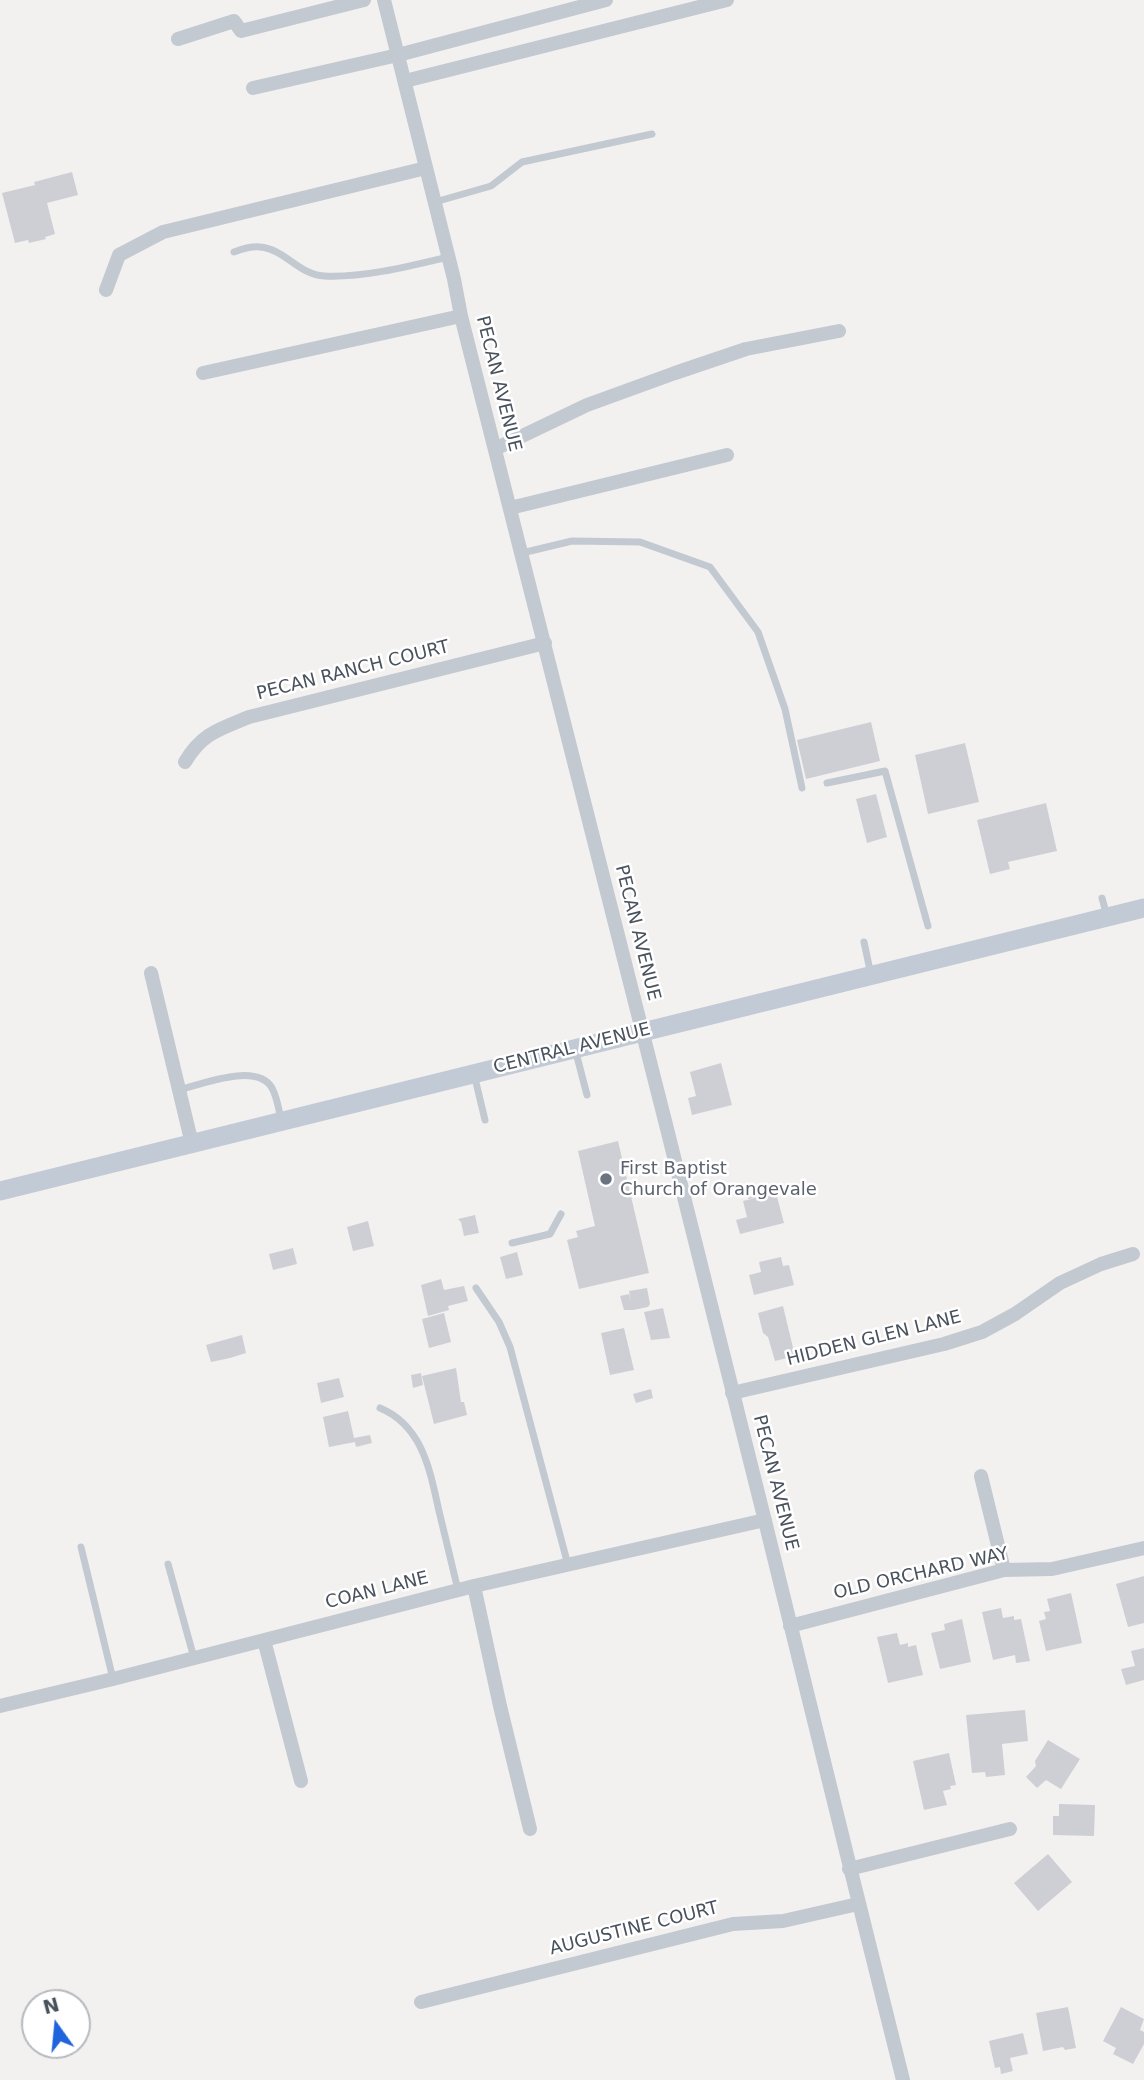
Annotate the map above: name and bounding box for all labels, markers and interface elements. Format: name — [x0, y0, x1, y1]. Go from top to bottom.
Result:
street label: PECAN AVENUE — [471, 314, 525, 454]
street label: PECAN RANCH COURT — [254, 637, 452, 705]
street label: PECAN AVENUE — [610, 863, 664, 1003]
street label: CENTRAL AVENUE — [491, 1019, 653, 1079]
place label: First Baptist Church of Orangevale — [620, 1158, 817, 1200]
marker: First Baptist Church of Orangevale — [598, 1171, 614, 1187]
street label: HIDDEN GLEN LANE — [784, 1307, 964, 1371]
street label: PECAN AVENUE — [748, 1413, 802, 1553]
street label: OLD ORCHARD WAY — [831, 1543, 1011, 1605]
street label: COAN LANE — [323, 1568, 431, 1614]
street label: AUGUSTINE COURT — [547, 1898, 721, 1960]
north arrow — [21, 1989, 91, 2059]
text: N — [41, 1993, 62, 2018]

